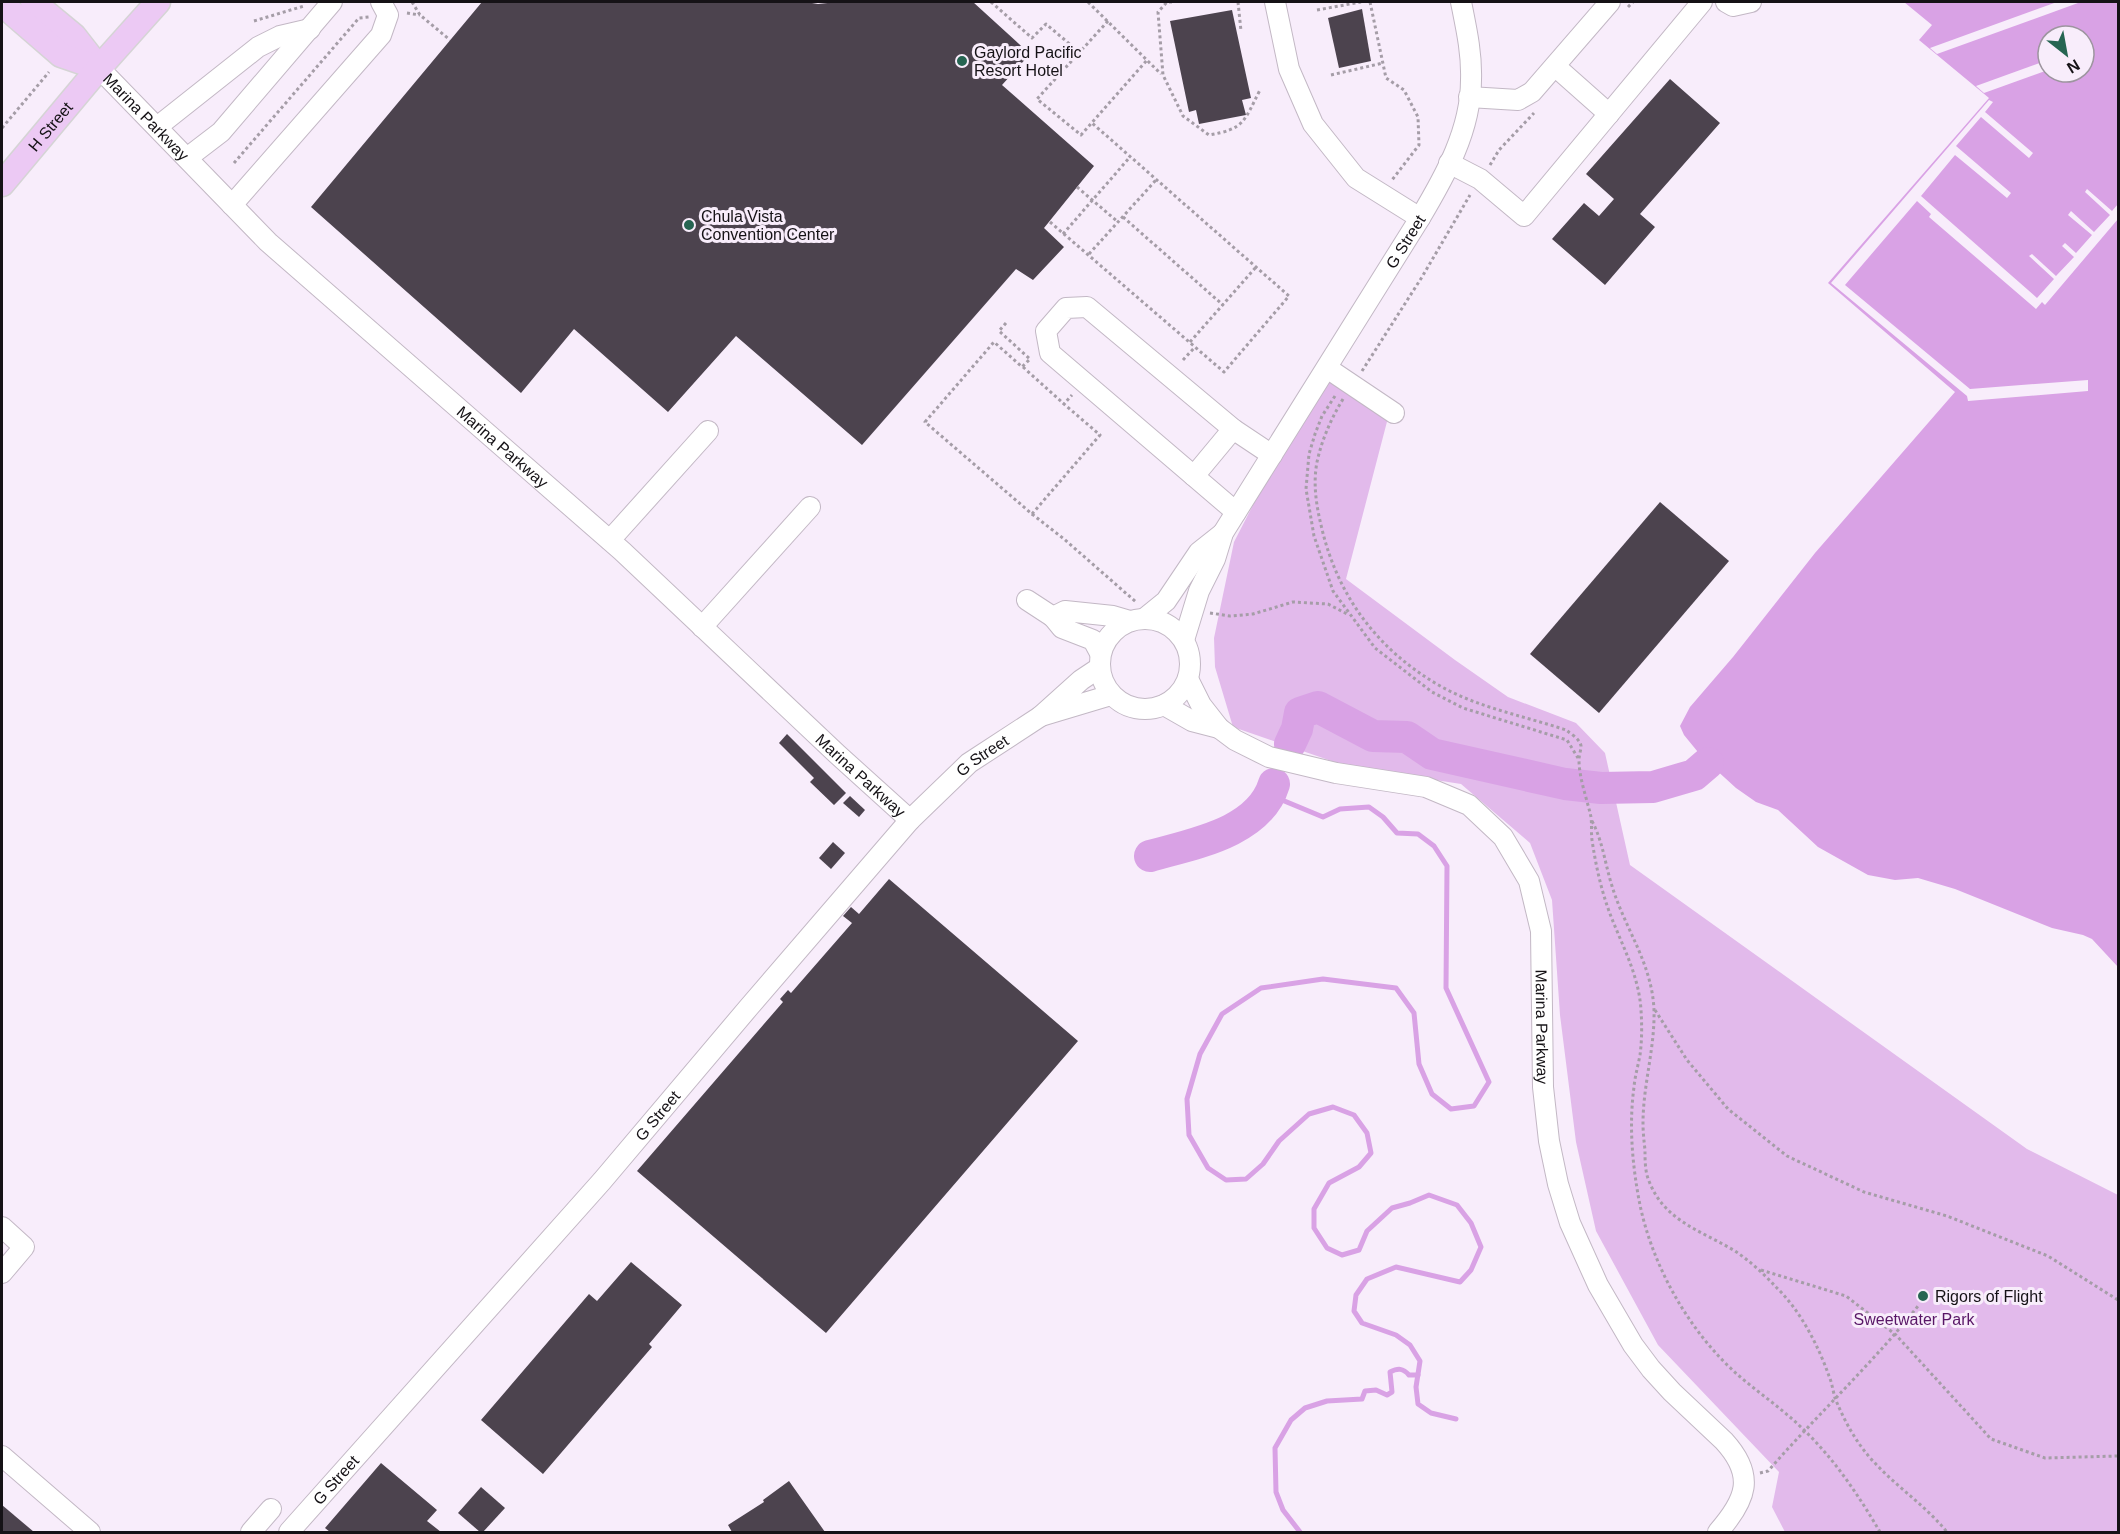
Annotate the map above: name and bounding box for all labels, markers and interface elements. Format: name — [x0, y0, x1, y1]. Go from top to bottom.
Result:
north arrow — [2036, 24, 2096, 84]
place label: Gaylord Pacific Resort Hotel — [974, 44, 1082, 79]
marker: Gaylord Pacific Resort Hotel — [955, 54, 969, 68]
text: N — [2064, 56, 2083, 77]
street label: Marina Parkway — [100, 70, 192, 164]
street label: H Street — [25, 98, 76, 154]
place label: Chula Vista Convention Center — [701, 208, 835, 243]
street label: G Street — [1382, 211, 1429, 271]
marker: Chula Vista Convention Center — [682, 218, 696, 232]
street label: Marina Parkway — [454, 403, 551, 491]
street label: Marina Parkway — [813, 730, 909, 820]
street label: G Street — [953, 731, 1012, 779]
street label: Marina Parkway — [1533, 969, 1551, 1084]
street label: G Street — [632, 1087, 683, 1144]
place label: Rigors of Flight — [1935, 1288, 2043, 1305]
marker: Rigors of Flight — [1916, 1289, 1930, 1303]
park label: Sweetwater Park — [1854, 1311, 1975, 1328]
street label: G Street — [309, 1451, 362, 1508]

